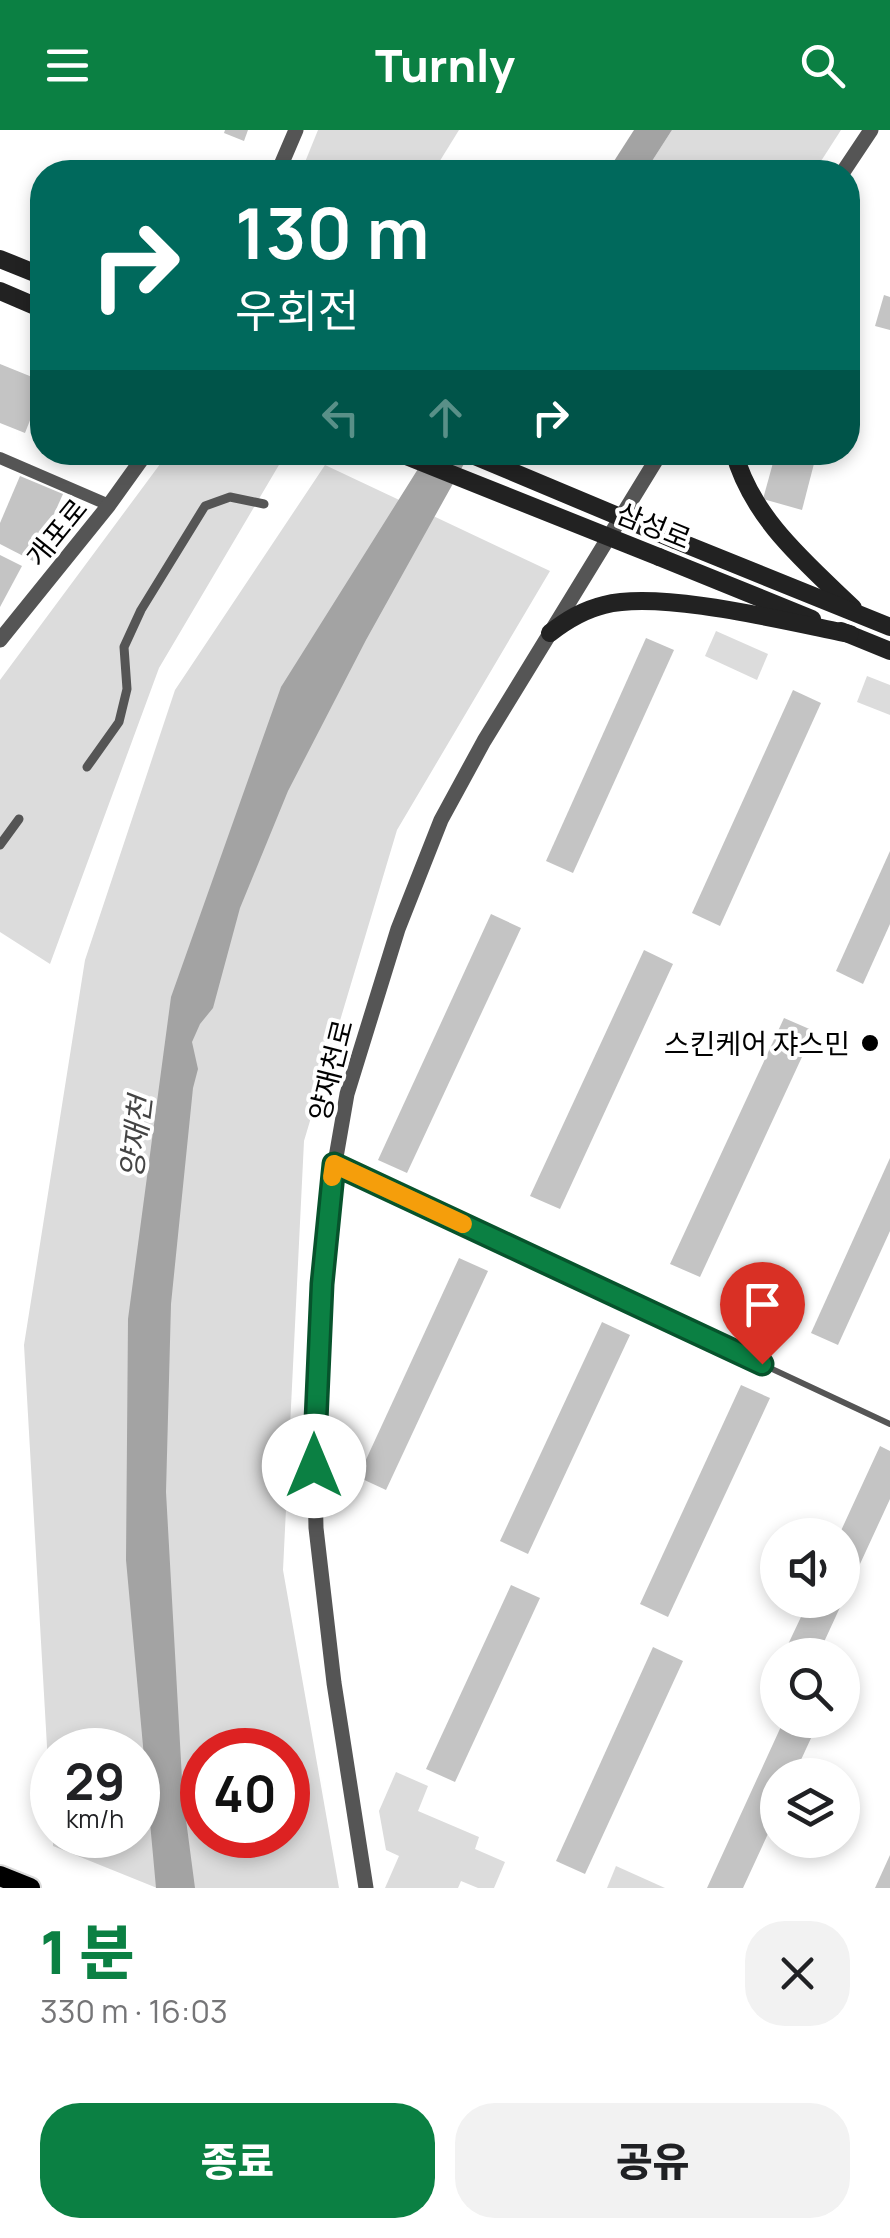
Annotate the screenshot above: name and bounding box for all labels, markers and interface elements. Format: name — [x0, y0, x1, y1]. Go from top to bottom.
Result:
text: Turnly — [375, 34, 515, 96]
icon: menu — [40, 38, 95, 93]
icon: search — [795, 38, 850, 93]
text: 130 m — [235, 184, 429, 280]
icon: right — [70, 200, 200, 330]
text: 우회전 — [235, 279, 359, 341]
icon: left — [313, 390, 368, 445]
icon: ahead — [418, 390, 473, 445]
icon: right — [523, 390, 578, 445]
street label: 개포로 — [17, 490, 95, 574]
street label: 삼성로 — [611, 493, 697, 557]
street label: 양재천로 — [299, 1015, 361, 1125]
place label: 스킨케어 쟈스민 — [664, 1024, 850, 1062]
marker: 스킨케어 쟈스민 — [859, 1032, 881, 1054]
water label: 양재천 — [110, 1090, 161, 1181]
pin — [720, 1262, 805, 1365]
icon: arrive — [735, 1277, 790, 1332]
position arrow — [262, 1414, 366, 1518]
map controls — [760, 1518, 860, 1858]
button: sound — [760, 1518, 860, 1618]
button: search — [760, 1638, 860, 1738]
speed limit sign: 40 — [180, 1728, 310, 1858]
text: 29 — [65, 1747, 125, 1815]
button: layers — [760, 1758, 860, 1858]
text: km/h — [66, 1801, 124, 1836]
text: 1 분 — [40, 1910, 134, 1992]
button: close — [745, 1921, 850, 2026]
text: 330 m · 16:03 — [40, 1989, 228, 2033]
button: 종료 — [40, 2103, 435, 2218]
button: 공유 — [455, 2103, 850, 2218]

